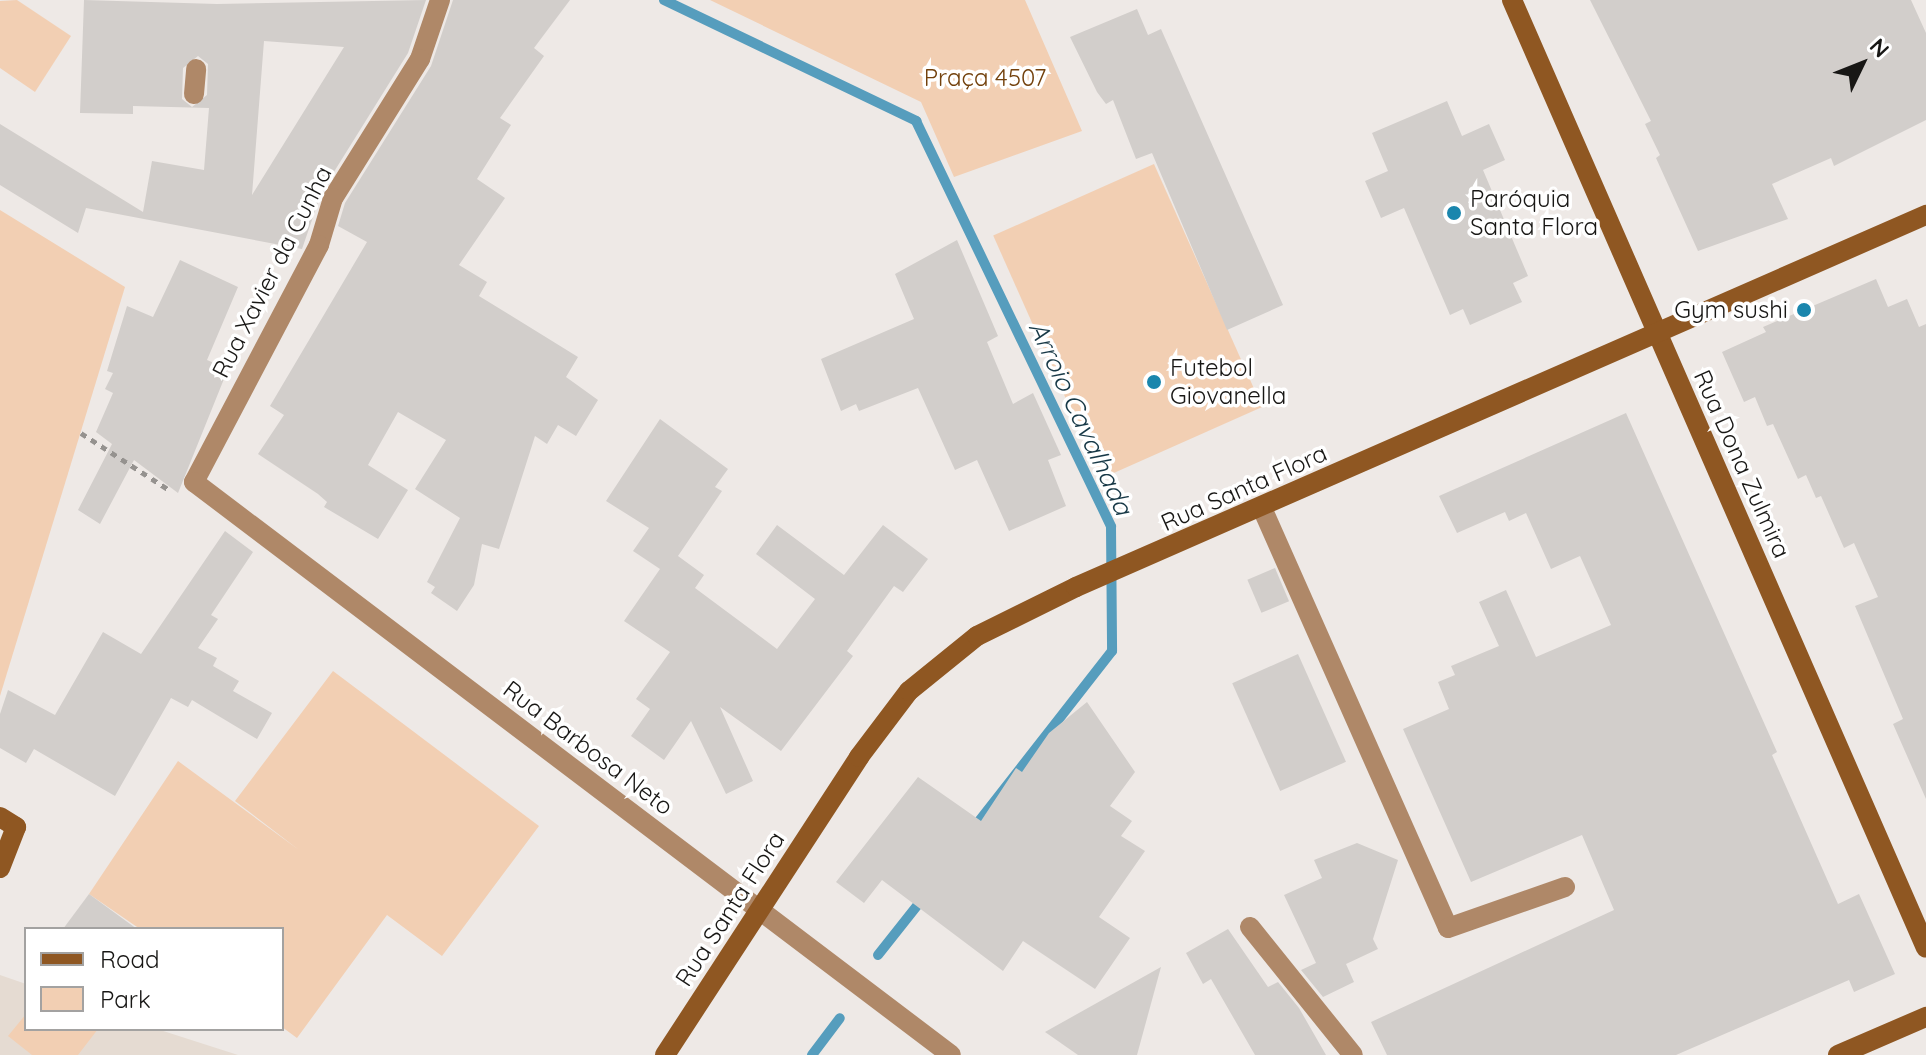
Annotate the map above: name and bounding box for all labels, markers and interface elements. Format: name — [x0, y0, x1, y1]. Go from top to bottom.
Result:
north arrow — [1822, 24, 1902, 104]
text: N — [1864, 32, 1895, 63]
park label: Praça 4507 — [924, 64, 1046, 92]
street label: Rua Xavier da Cunha — [206, 161, 338, 383]
place label: Paróquia Santa Flora — [1470, 185, 1598, 241]
marker: Paróquia Santa Flora — [1445, 204, 1463, 222]
place label: Gym sushi — [1674, 296, 1788, 324]
marker: Gym sushi — [1795, 301, 1813, 319]
water label: Arroio Cavalhada — [1022, 316, 1140, 520]
place label: Futebol Giovanella — [1170, 354, 1286, 410]
street label: Rua Dona Zulmira — [1688, 366, 1796, 562]
marker: Futebol Giovanella — [1145, 373, 1163, 391]
street label: Rua Santa Flora — [1157, 439, 1331, 537]
street label: Rua Barbosa Neto — [497, 675, 679, 821]
street label: Rua Santa Flora — [669, 826, 791, 992]
legend — [24, 927, 284, 1031]
text: Road — [100, 944, 160, 974]
text: Park — [100, 984, 151, 1014]

